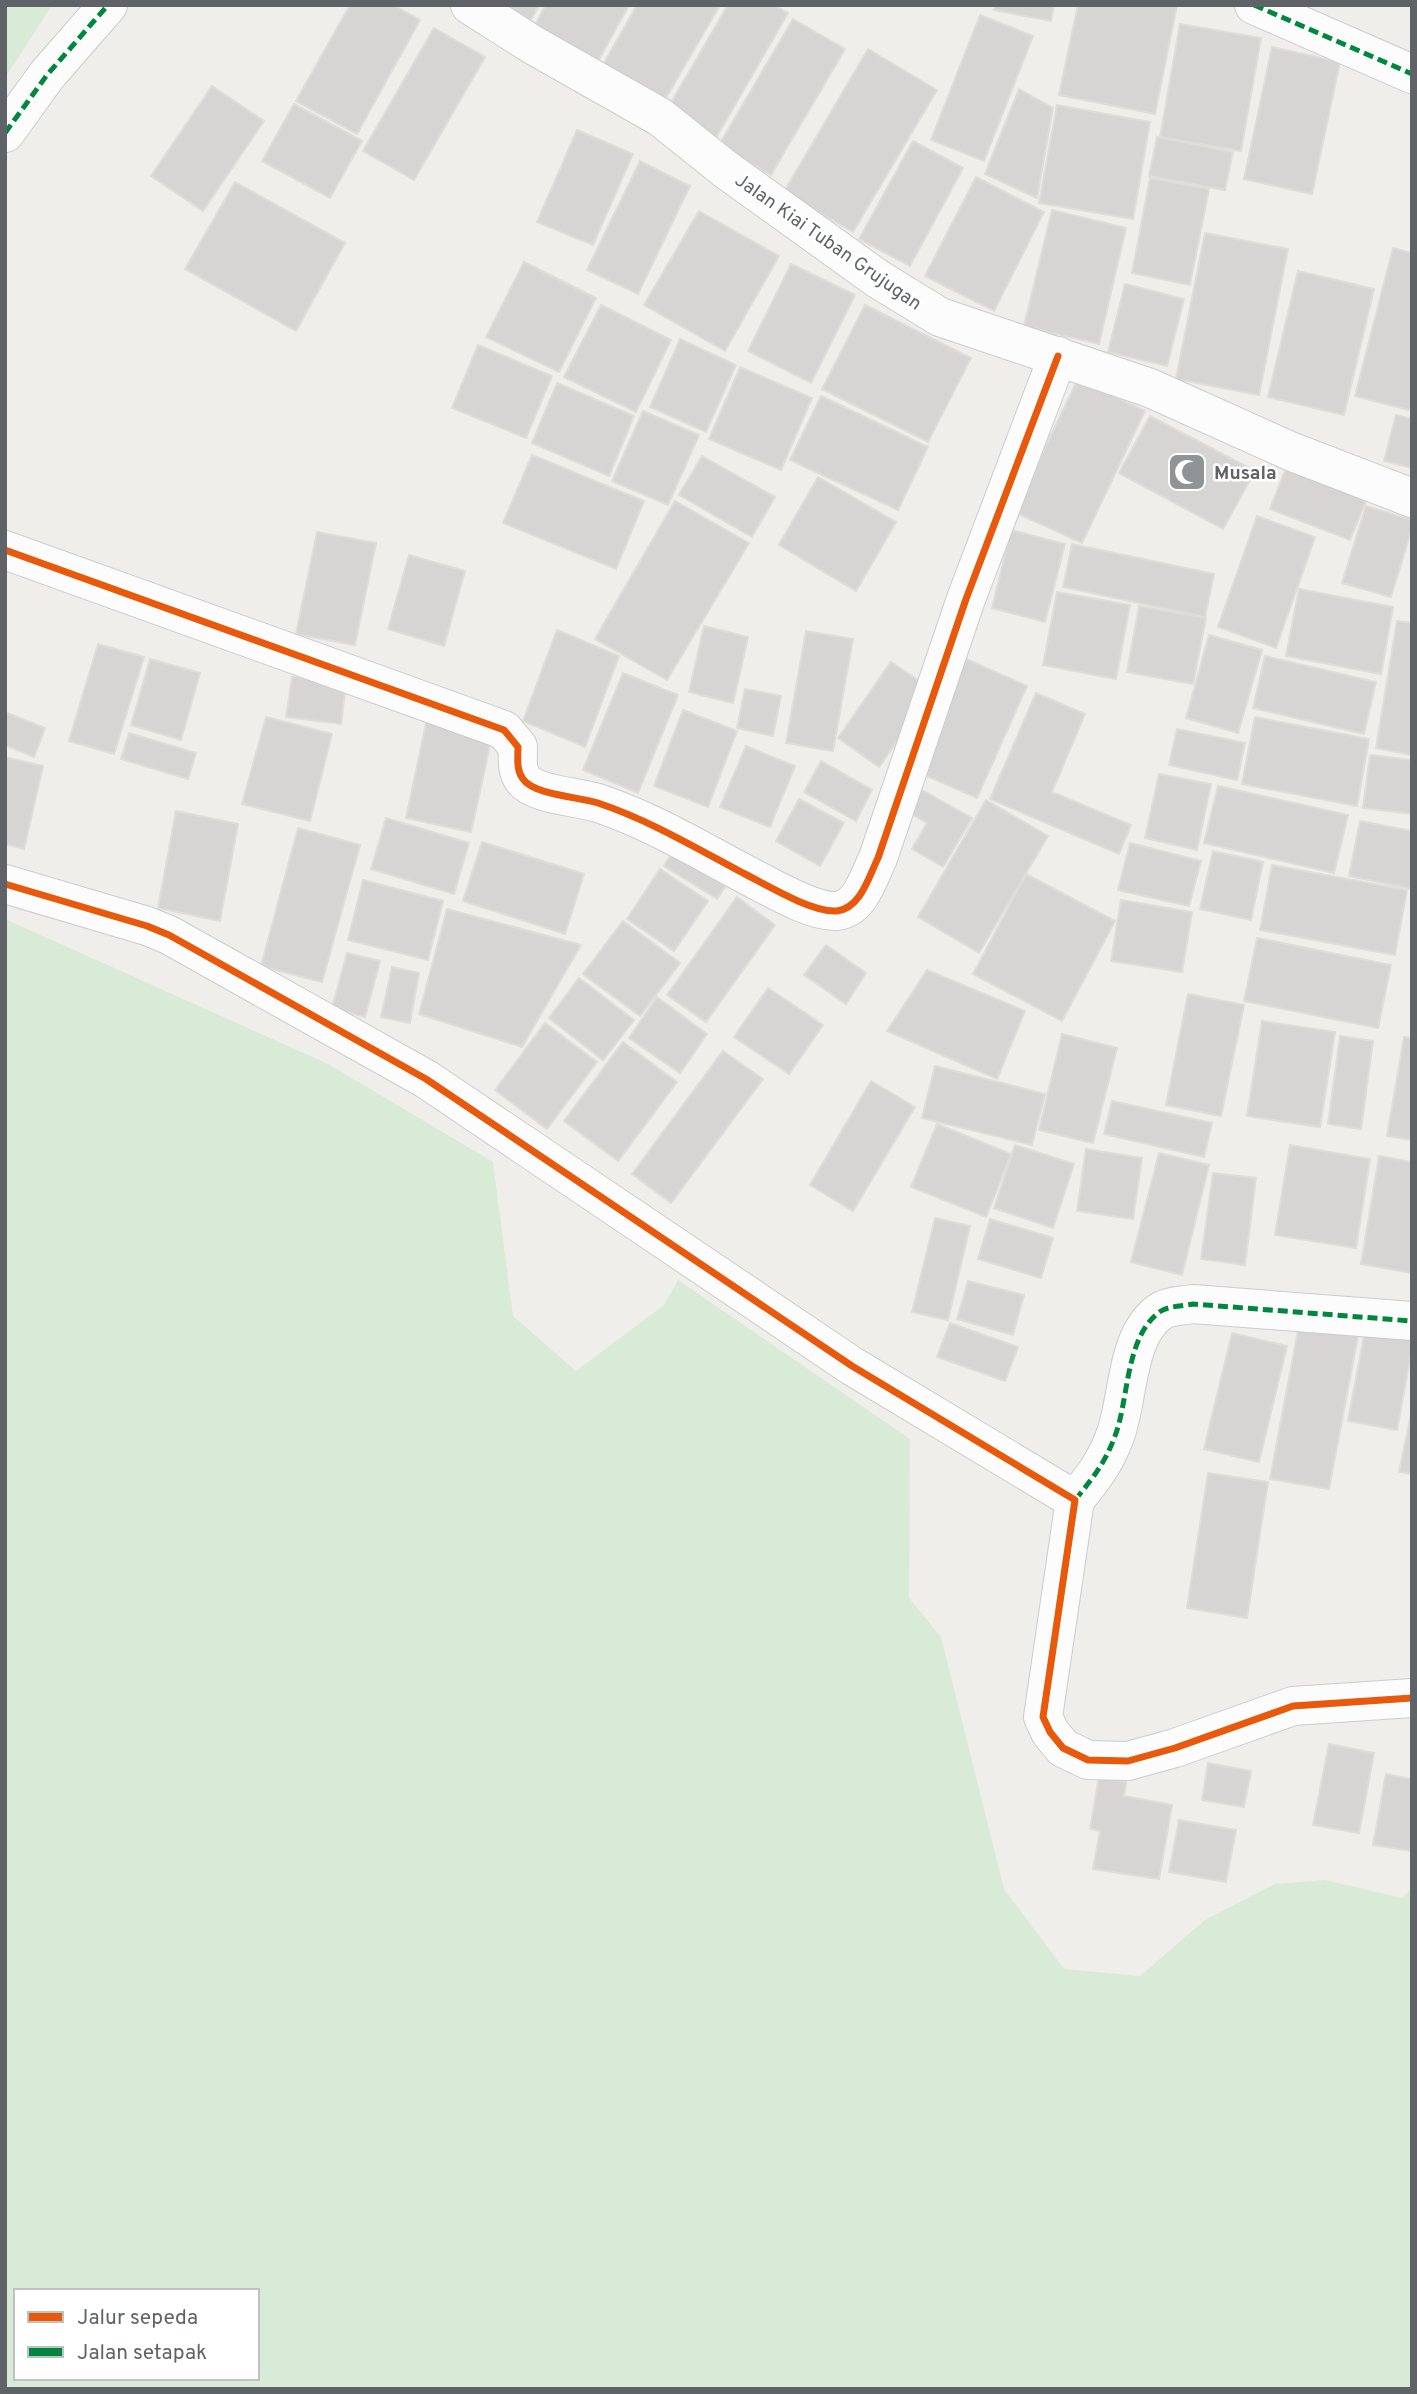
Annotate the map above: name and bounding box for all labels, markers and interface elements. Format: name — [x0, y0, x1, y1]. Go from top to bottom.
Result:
street label: Jalan Kiai Tuban Grujugan — [730, 169, 926, 316]
mosque icon: Musala — [1166, 451, 1208, 493]
place label: Musala — [1214, 462, 1277, 486]
legend — [14, 2289, 259, 2380]
text: Jalur sepeda — [77, 2305, 198, 2332]
text: Jalan setapak — [77, 2340, 207, 2367]

